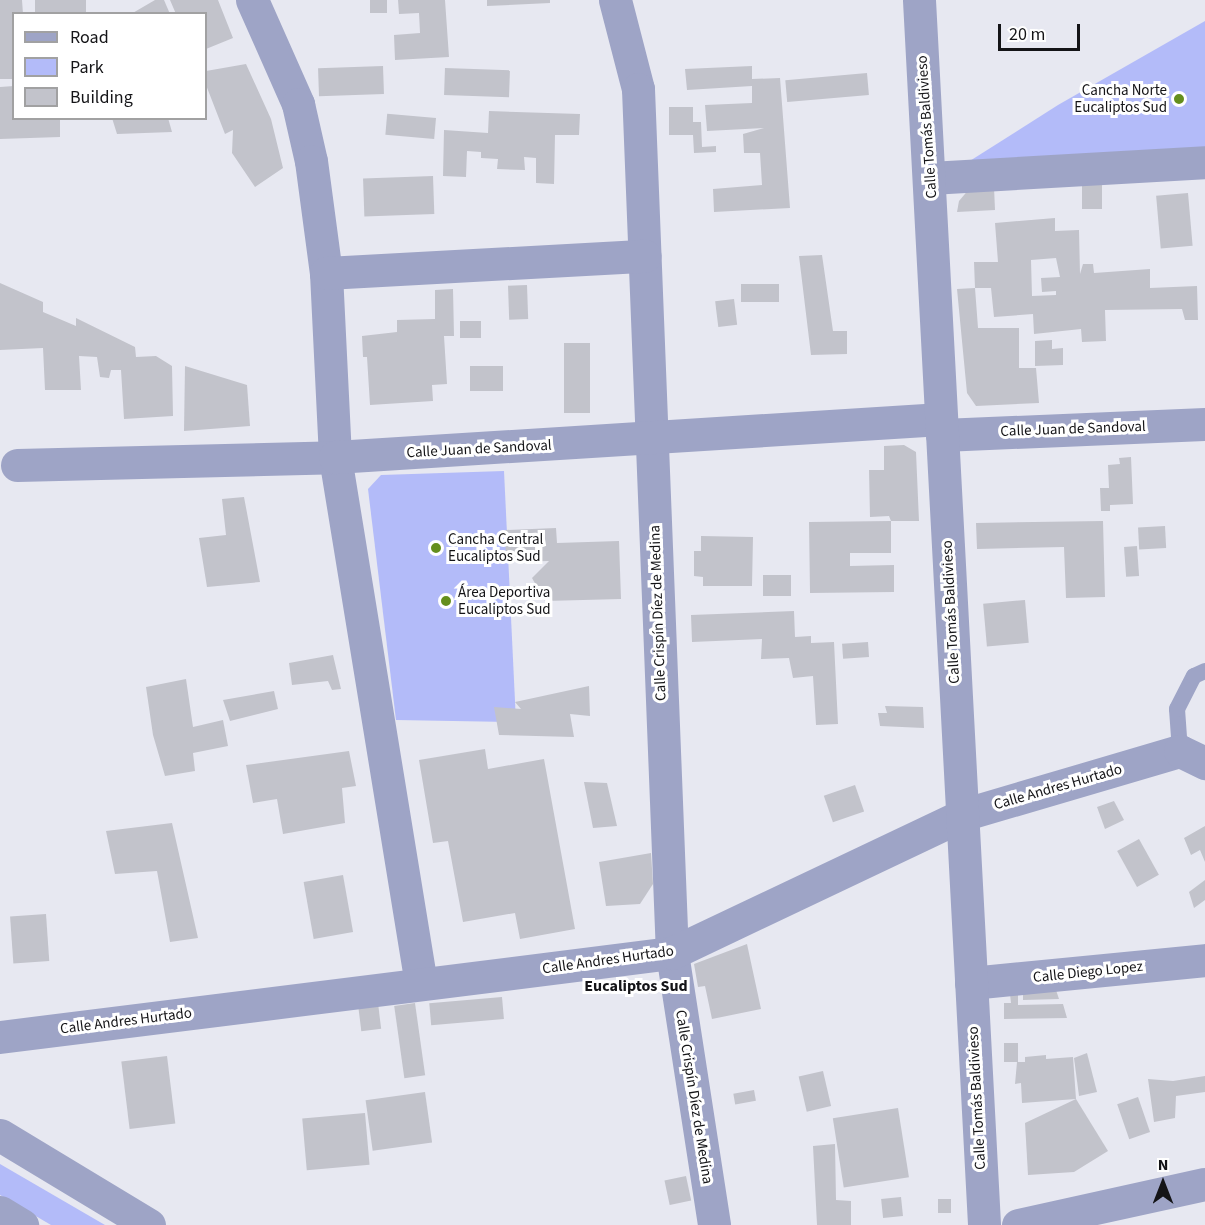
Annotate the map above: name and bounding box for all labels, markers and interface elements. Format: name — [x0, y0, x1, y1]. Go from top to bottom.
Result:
legend — [12, 12, 207, 120]
scale bar — [1001, 12, 1084, 50]
text: 20 m — [1009, 22, 1045, 47]
text: Road — [70, 25, 109, 50]
text: Park — [70, 55, 104, 80]
street label: Calle Tomás Baldivieso — [913, 55, 941, 199]
place label: Cancha Norte Eucaliptos Sud — [1074, 81, 1167, 116]
text: Building — [70, 85, 133, 110]
marker: Cancha Norte Eucaliptos Sud — [1172, 92, 1186, 106]
street label: Calle Juan de Sandoval — [1000, 417, 1146, 441]
street label: Calle Juan de Sandoval — [406, 436, 552, 462]
street label: Calle Crispín Díez de Medina — [646, 525, 670, 701]
place label: Cancha Central Eucaliptos Sud — [448, 530, 543, 565]
street label: Calle Tomás Baldivieso — [938, 540, 964, 684]
marker: Cancha Central Eucaliptos Sud — [429, 541, 443, 555]
place label: Área Deportiva Eucaliptos Sud — [458, 583, 551, 618]
marker: Área Deportiva Eucaliptos Sud — [439, 594, 453, 608]
street label: Calle Andres Hurtado — [992, 760, 1124, 814]
street label: Calle Andres Hurtado — [541, 942, 675, 978]
street label: Calle Diego Lopez — [1032, 957, 1144, 987]
district label: Eucaliptos Sud — [584, 976, 688, 996]
street label: Calle Andres Hurtado — [59, 1004, 193, 1038]
street label: Calle Crispín Díez de Medina — [671, 1009, 717, 1185]
street label: Calle Tomás Baldivieso — [964, 1026, 990, 1170]
north arrow — [1133, 1153, 1193, 1213]
text: N — [1158, 1154, 1168, 1176]

